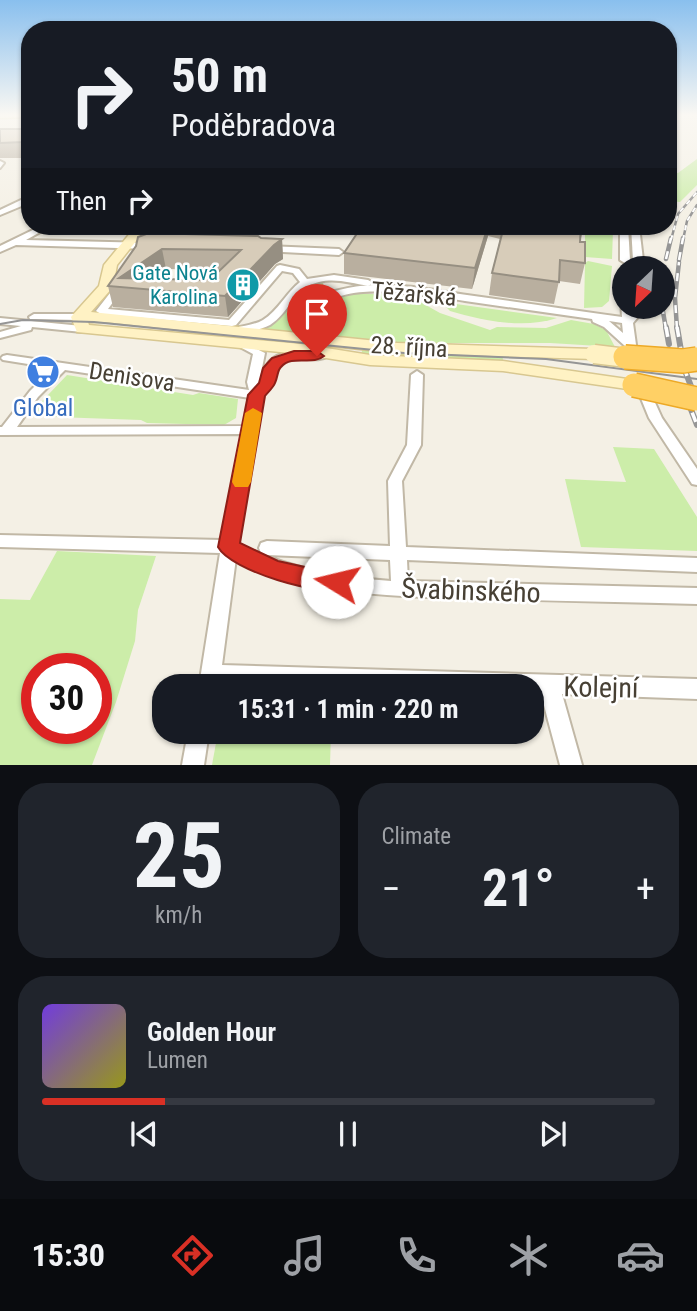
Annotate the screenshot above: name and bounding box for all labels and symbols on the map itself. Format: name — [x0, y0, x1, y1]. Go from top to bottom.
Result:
north arrow — [612, 256, 676, 318]
place label: Gate Nová Karolina — [132, 261, 218, 309]
building icon: Gate Nová Karolina — [224, 266, 262, 304]
street label: Těžařská — [370, 276, 458, 312]
pin — [287, 284, 347, 356]
street label: 28. října — [370, 331, 448, 363]
supermarket icon: Global — [24, 353, 62, 391]
street label: Denisova — [87, 356, 177, 398]
place label: Global — [13, 394, 73, 422]
position arrow — [300, 545, 374, 619]
street label: Švabinského — [401, 572, 541, 609]
speed limit sign: 30 — [21, 653, 112, 744]
street label: Kolejní — [563, 670, 640, 705]

